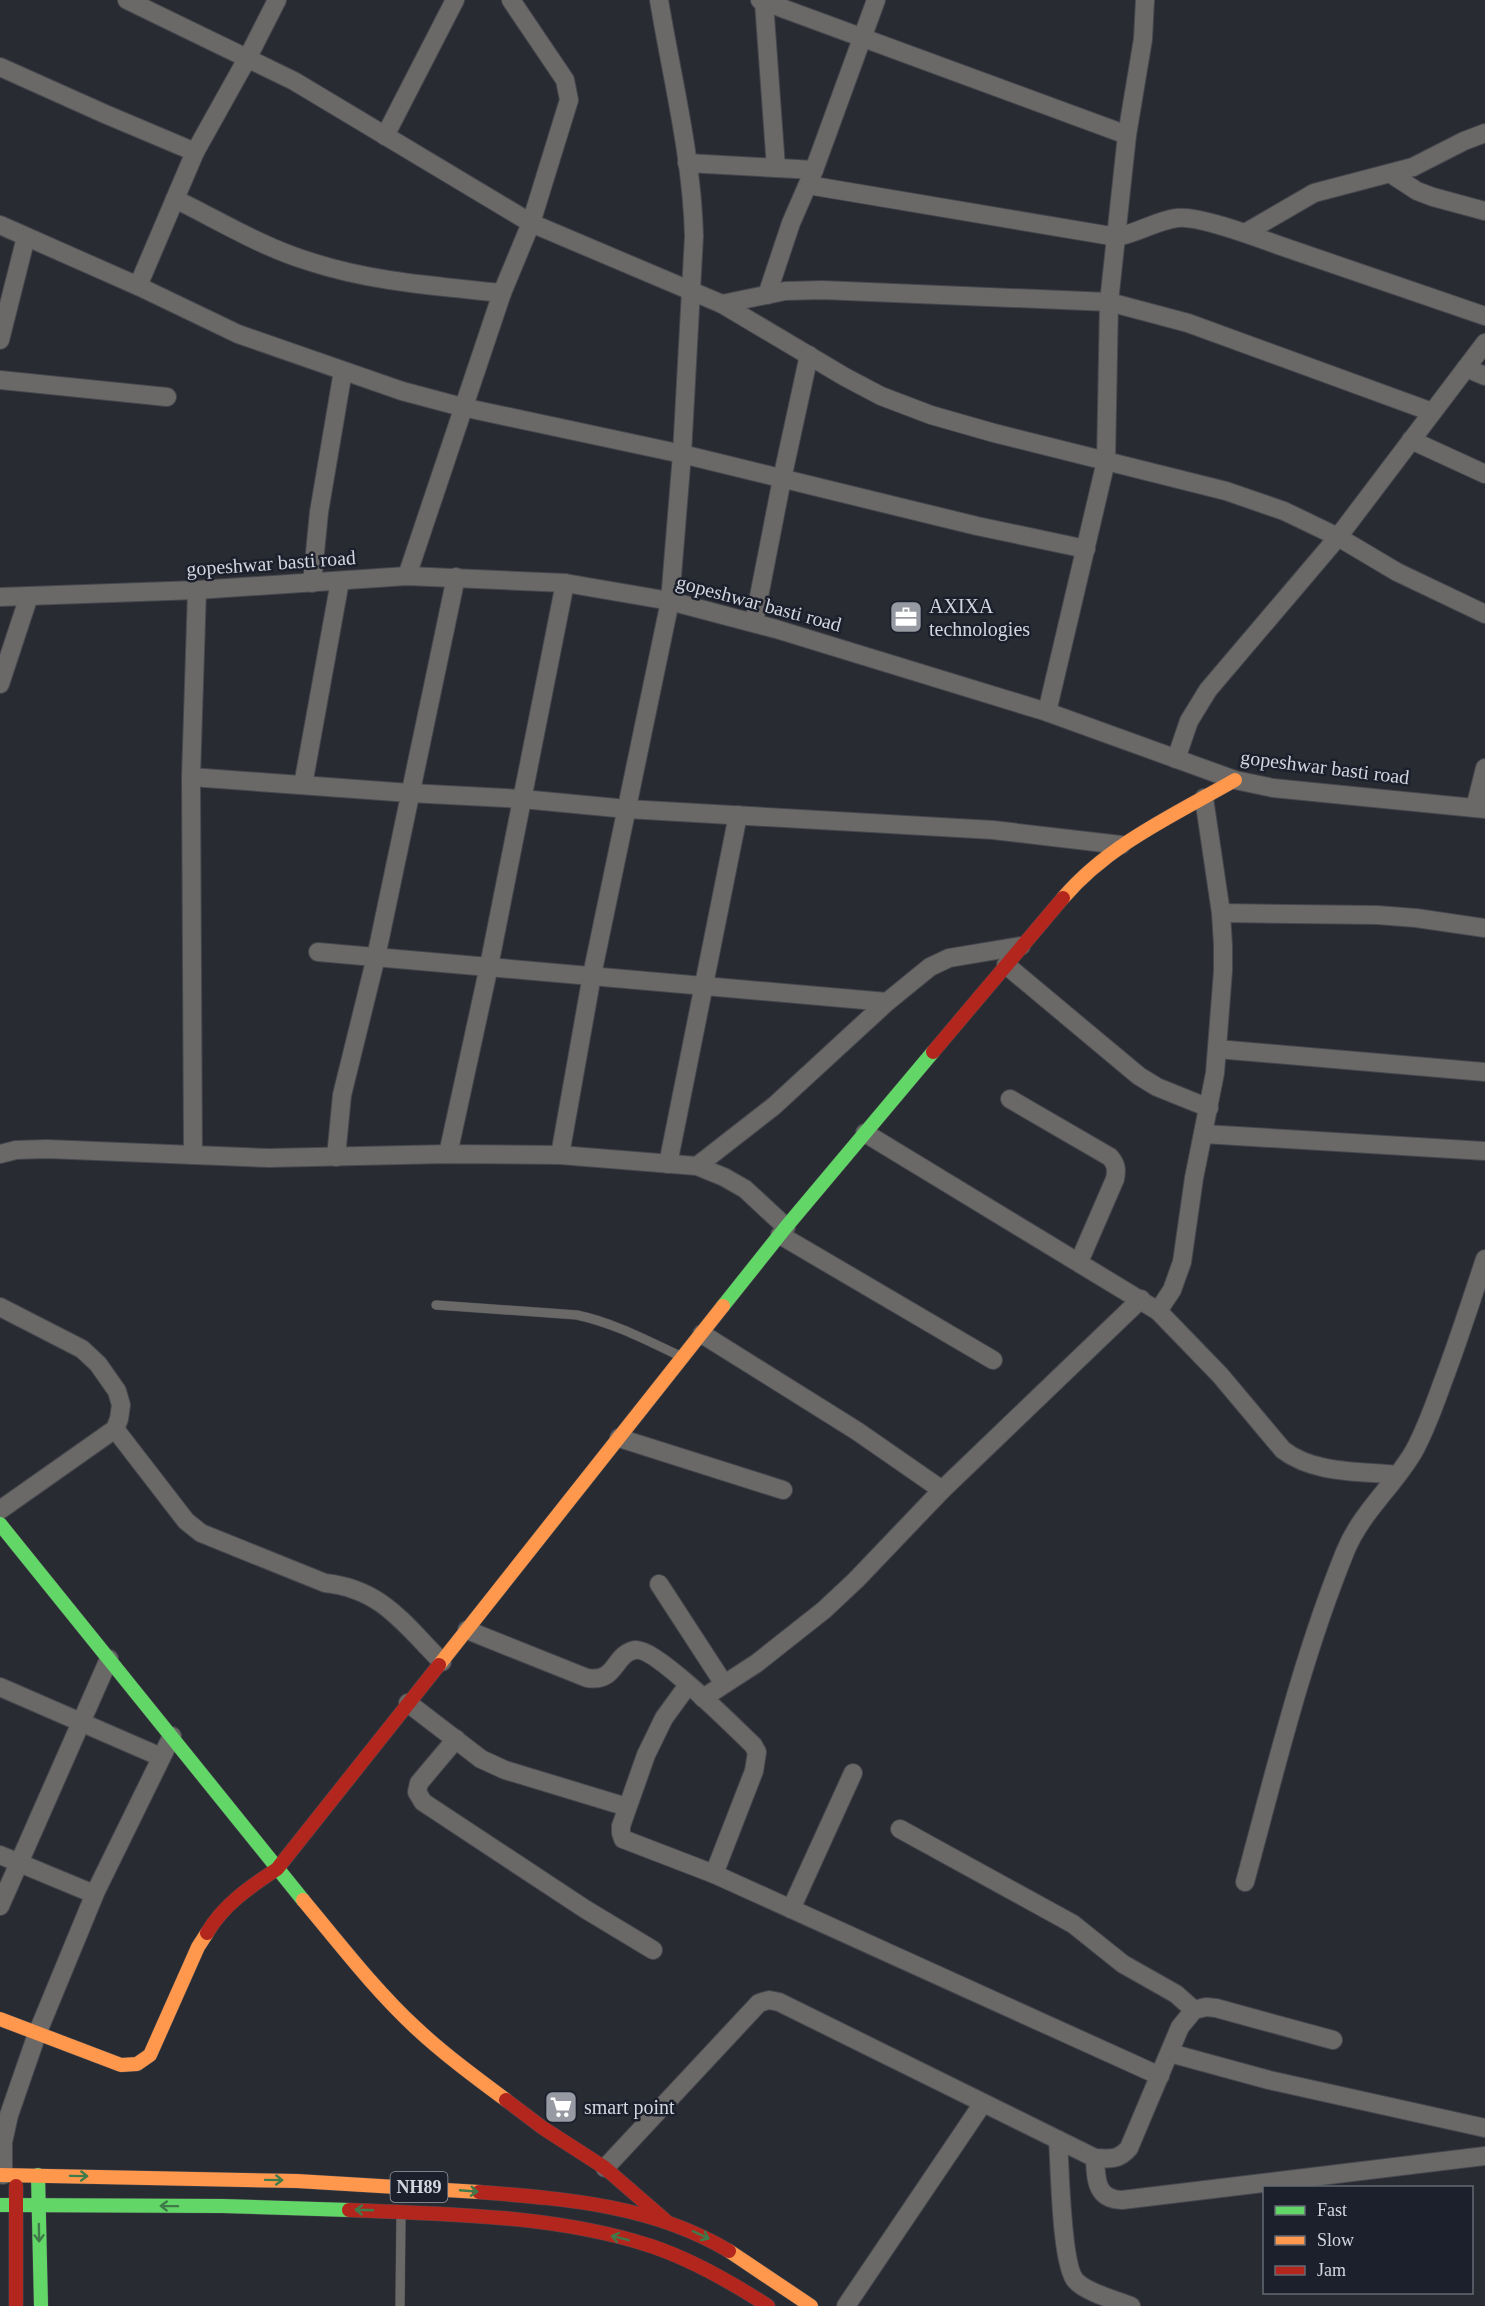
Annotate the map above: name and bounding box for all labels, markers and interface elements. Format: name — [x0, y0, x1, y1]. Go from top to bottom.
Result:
street label: gopeshwar basti road — [185, 546, 357, 581]
street label: gopeshwar basti road — [674, 570, 844, 637]
place label: AXIXA technologies — [929, 595, 1030, 641]
office icon: AXIXA technologies — [888, 599, 924, 635]
street label: gopeshwar basti road — [1239, 746, 1411, 789]
supermarket icon: smart point — [543, 2089, 579, 2125]
place label: smart point — [584, 2096, 675, 2119]
one-way arrow — [69, 2170, 89, 2182]
road number: NH89 — [390, 2172, 448, 2202]
one-way arrow — [264, 2175, 284, 2186]
one-way arrow — [459, 2186, 479, 2197]
legend — [1263, 2186, 1473, 2294]
one-way arrow — [160, 2200, 180, 2212]
text: Fast — [1317, 2200, 1347, 2220]
one-way arrow — [355, 2204, 375, 2216]
one-way arrow — [33, 2223, 45, 2243]
one-way arrow — [691, 2229, 709, 2241]
text: Slow — [1317, 2230, 1354, 2250]
one-way arrow — [611, 2232, 630, 2244]
text: Jam — [1317, 2260, 1346, 2280]

